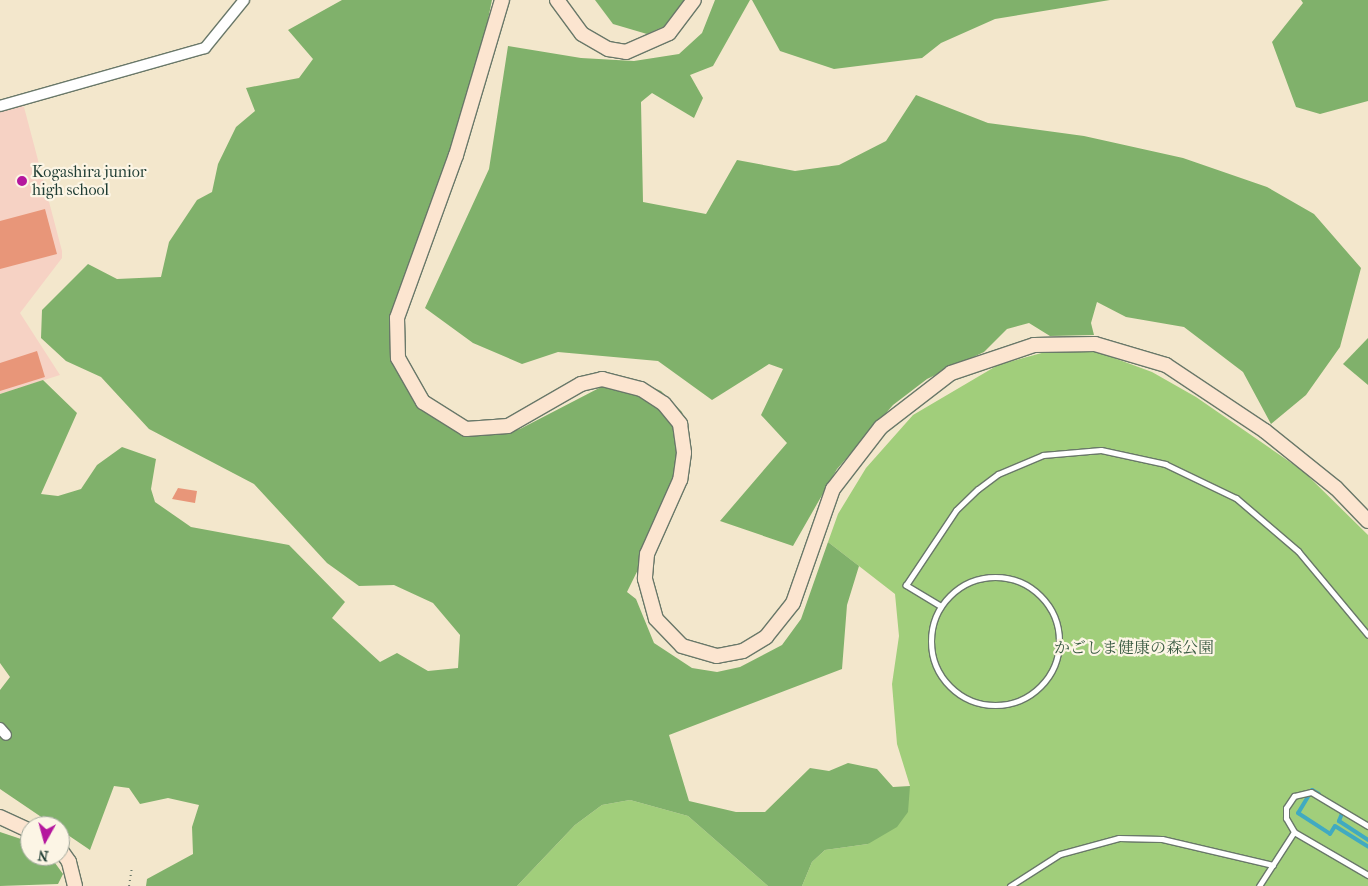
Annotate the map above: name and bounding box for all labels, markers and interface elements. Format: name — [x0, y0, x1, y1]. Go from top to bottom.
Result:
place label: Kogashira junior high school — [32, 162, 146, 200]
marker: Kogashira junior high school — [16, 175, 28, 187]
park label: かごしま健康の森公園 — [1054, 638, 1214, 658]
north arrow — [20, 816, 70, 866]
text: N — [37, 846, 50, 864]

